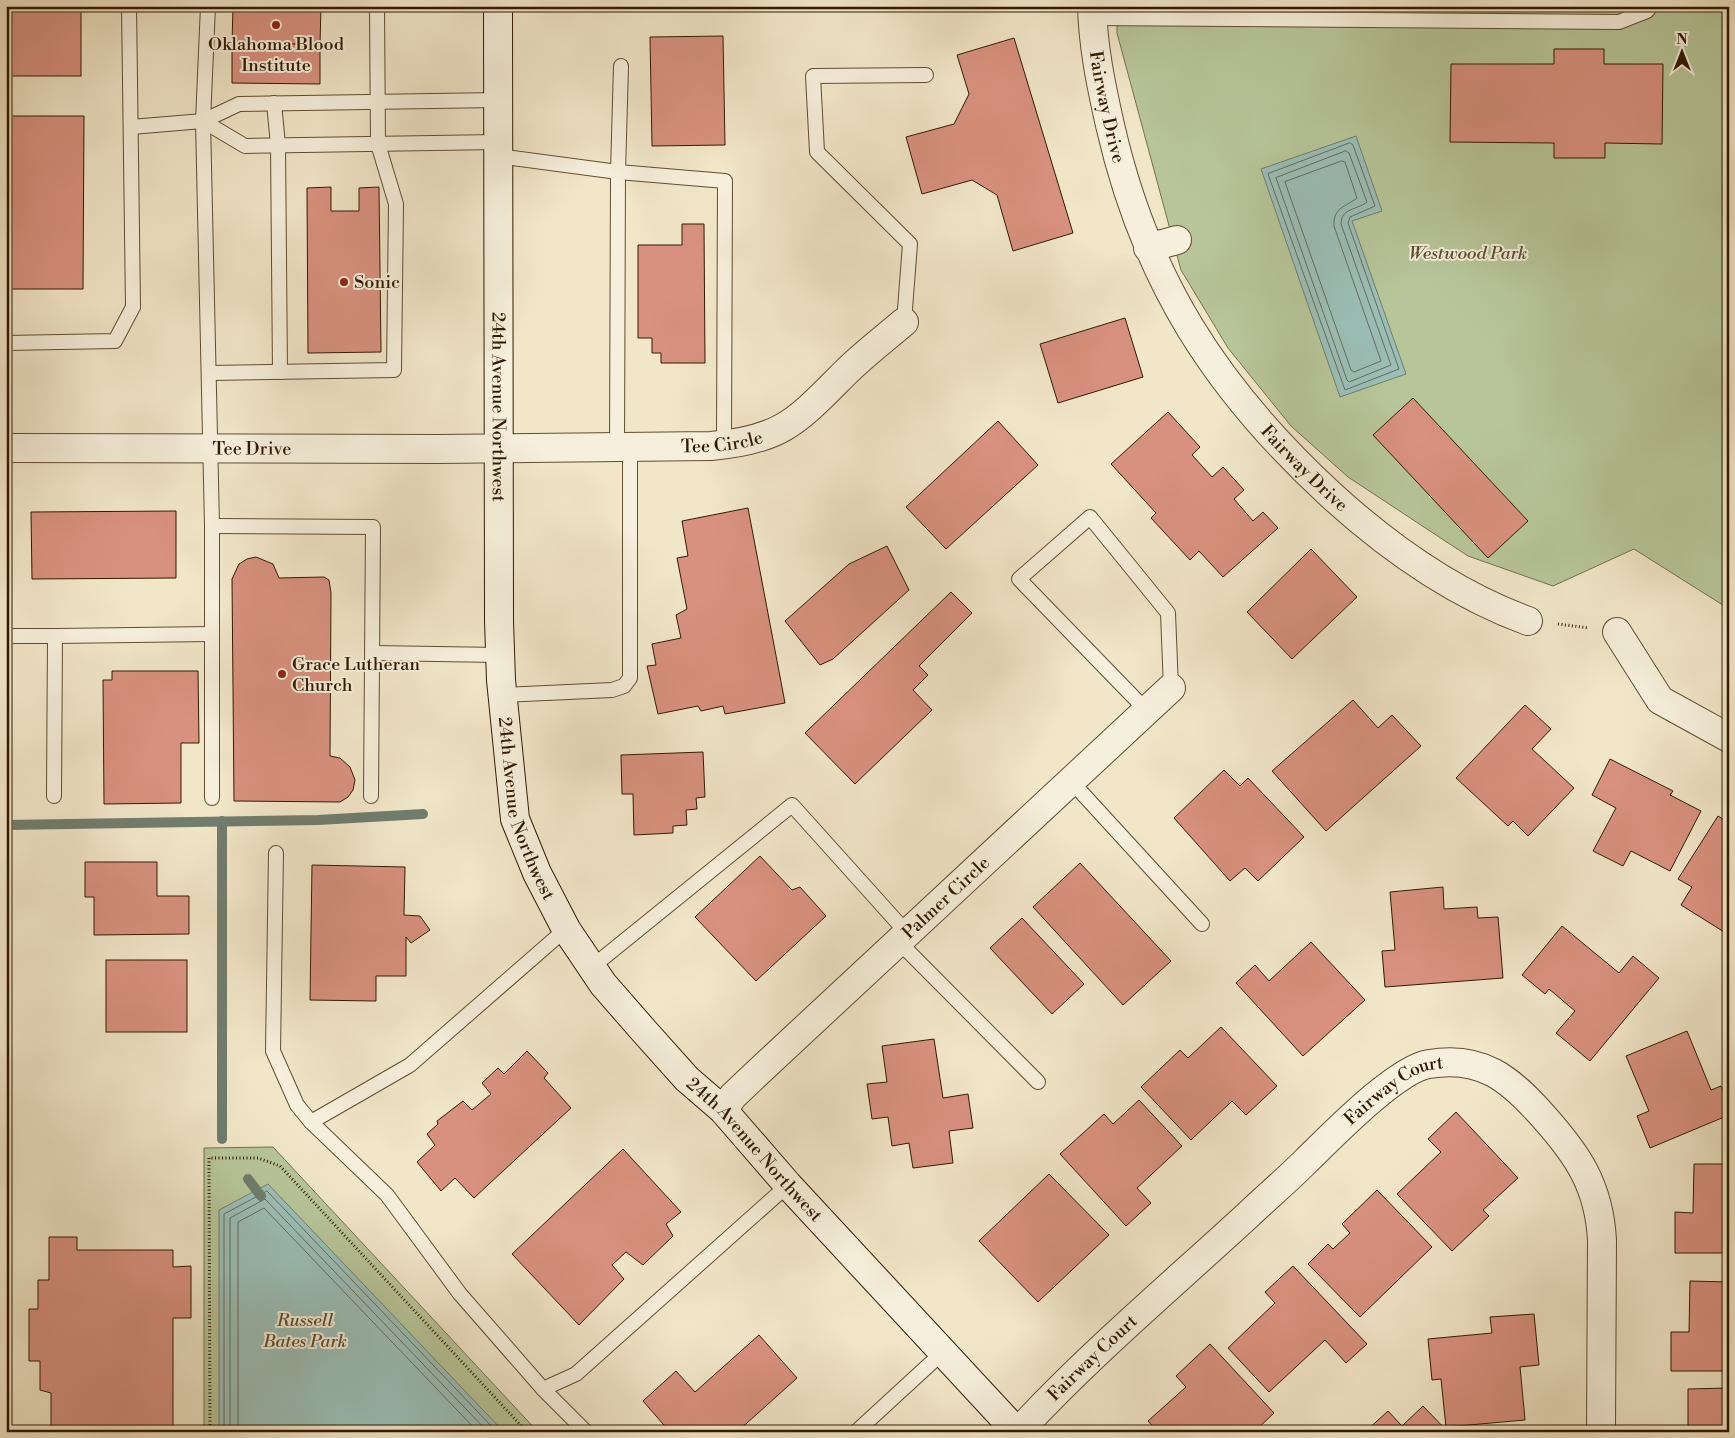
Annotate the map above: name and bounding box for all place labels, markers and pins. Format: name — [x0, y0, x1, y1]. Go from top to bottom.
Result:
marker: Oklahoma Blood Institute — [270, 19, 282, 31]
place label: Oklahoma Blood Institute — [208, 33, 345, 77]
place label: Sonic — [354, 271, 400, 294]
marker: Sonic — [338, 276, 350, 288]
place label: Grace Lutheran Church — [292, 653, 420, 697]
marker: Grace Lutheran Church — [276, 668, 288, 680]

